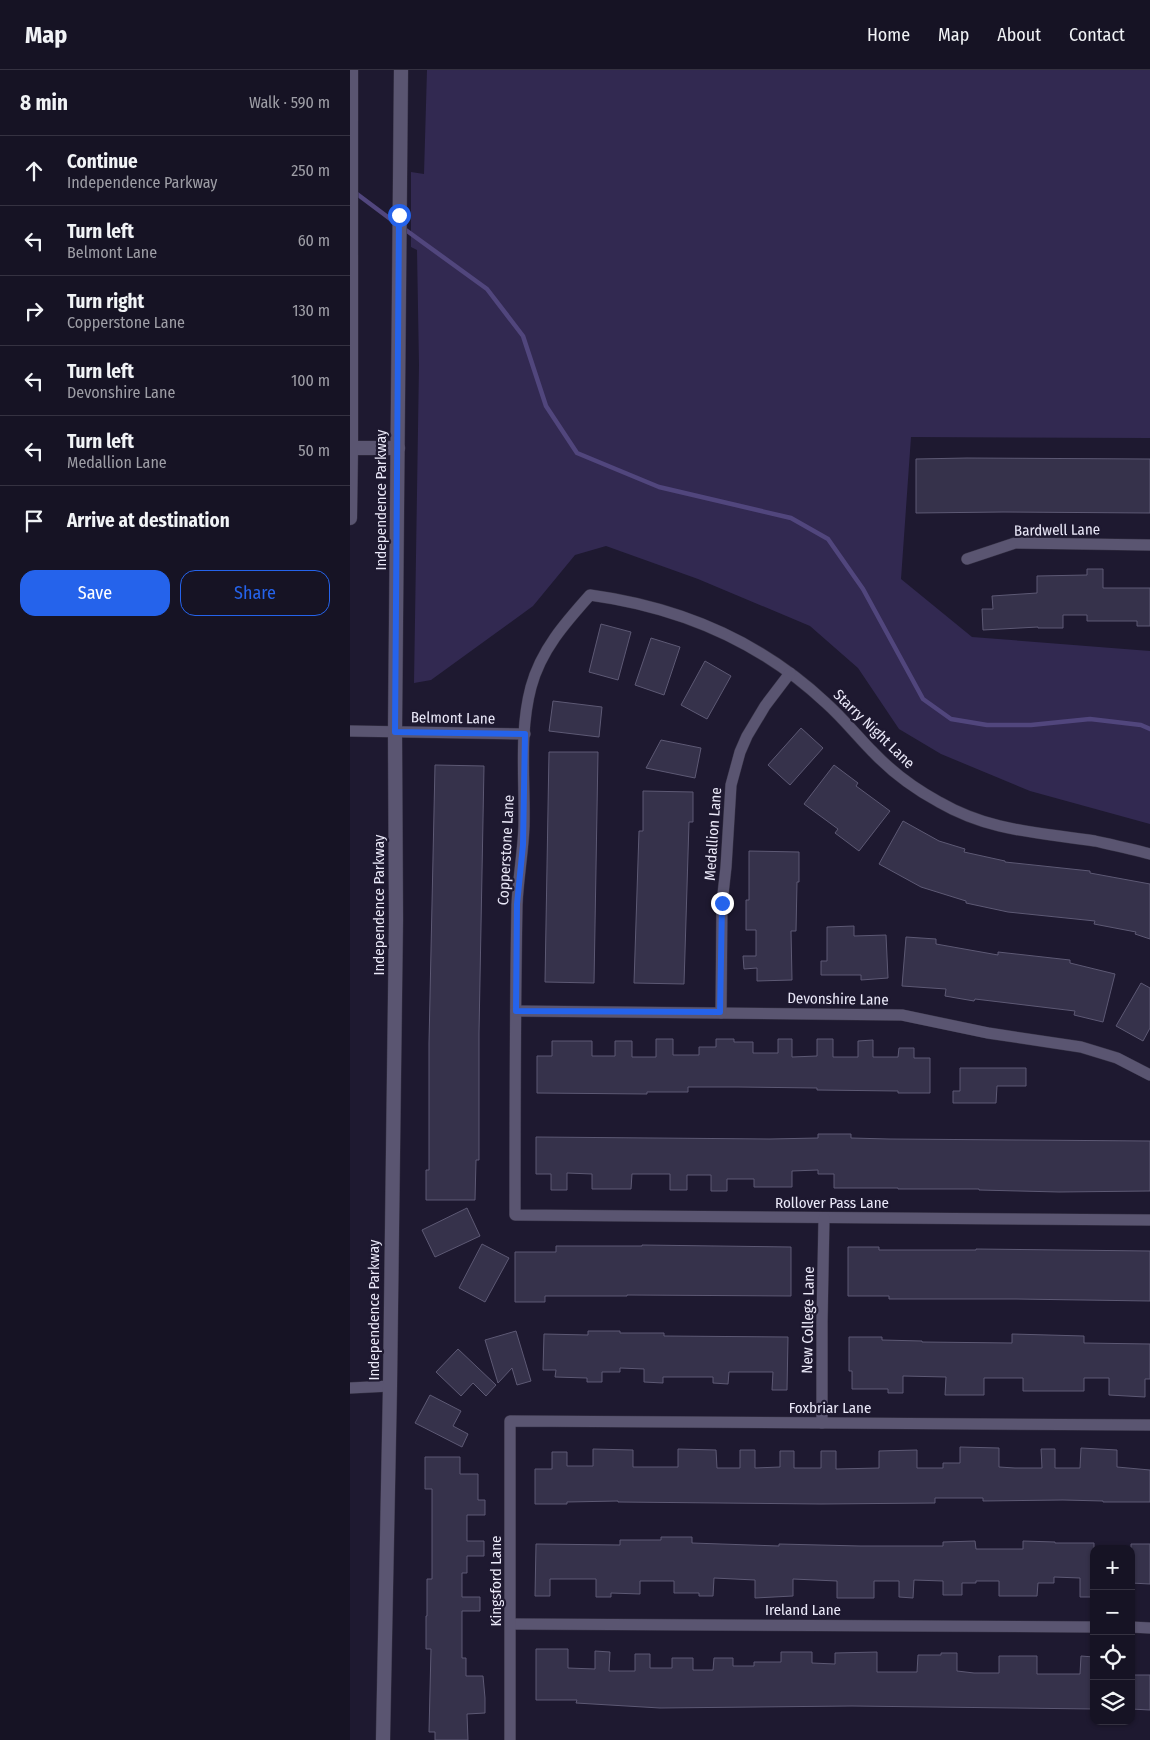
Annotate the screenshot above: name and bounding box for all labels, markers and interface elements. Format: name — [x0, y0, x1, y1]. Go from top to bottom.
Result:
text: Map — [25, 21, 67, 49]
text: Home — [867, 24, 910, 46]
text: Map — [938, 24, 969, 46]
text: About — [997, 24, 1041, 46]
text: Contact — [1069, 24, 1125, 46]
text: 8 min — [20, 90, 68, 116]
text: Walk · 590 m — [249, 93, 330, 112]
text: Continue — [67, 150, 138, 173]
icon: ahead — [20, 157, 48, 185]
text: 250 m — [291, 161, 330, 180]
text: Independence Parkway — [67, 173, 218, 192]
route start — [388, 204, 411, 227]
text: Turn left — [67, 220, 134, 243]
icon: left — [20, 227, 48, 255]
text: 60 m — [298, 231, 330, 250]
text: Belmont Lane — [67, 243, 157, 262]
text: Turn right — [67, 290, 144, 313]
icon: right — [20, 297, 48, 325]
text: 130 m — [292, 301, 330, 320]
text: Copperstone Lane — [67, 313, 185, 332]
text: Turn left — [67, 360, 134, 383]
icon: left — [20, 367, 48, 395]
text: 100 m — [291, 371, 330, 390]
text: Devonshire Lane — [67, 383, 175, 402]
street label: Independence Parkway — [372, 429, 390, 571]
text: Turn left — [67, 430, 134, 453]
icon: left — [20, 437, 48, 465]
text: 50 m — [298, 441, 330, 460]
text: Medallion Lane — [67, 453, 167, 472]
icon: arrive — [20, 507, 48, 535]
text: Arrive at destination — [67, 509, 230, 532]
street label: Bardwell Lane — [1014, 520, 1100, 540]
button: Save — [20, 570, 170, 616]
button: Share — [180, 570, 330, 616]
street label: Starry Night Lane — [830, 686, 918, 772]
street label: Belmont Lane — [411, 708, 495, 728]
street label: Medallion Lane — [701, 787, 725, 881]
street label: Copperstone Lane — [494, 794, 518, 906]
street label: Independence Parkway — [370, 834, 388, 976]
route end — [711, 892, 734, 915]
street label: Devonshire Lane — [787, 989, 889, 1009]
street label: Rollover Pass Lane — [775, 1194, 889, 1212]
street label: Independence Parkway — [365, 1239, 383, 1381]
street label: New College Lane — [798, 1266, 818, 1374]
street label: Foxbriar Lane — [789, 1399, 871, 1417]
street label: Kingsford Lane — [487, 1536, 505, 1626]
map controls — [1090, 1545, 1135, 1725]
button: + — [1090, 1545, 1135, 1590]
button: − — [1090, 1590, 1135, 1635]
street label: Ireland Lane — [765, 1601, 841, 1619]
button: locate — [1090, 1635, 1135, 1680]
button: layers — [1090, 1680, 1135, 1725]

